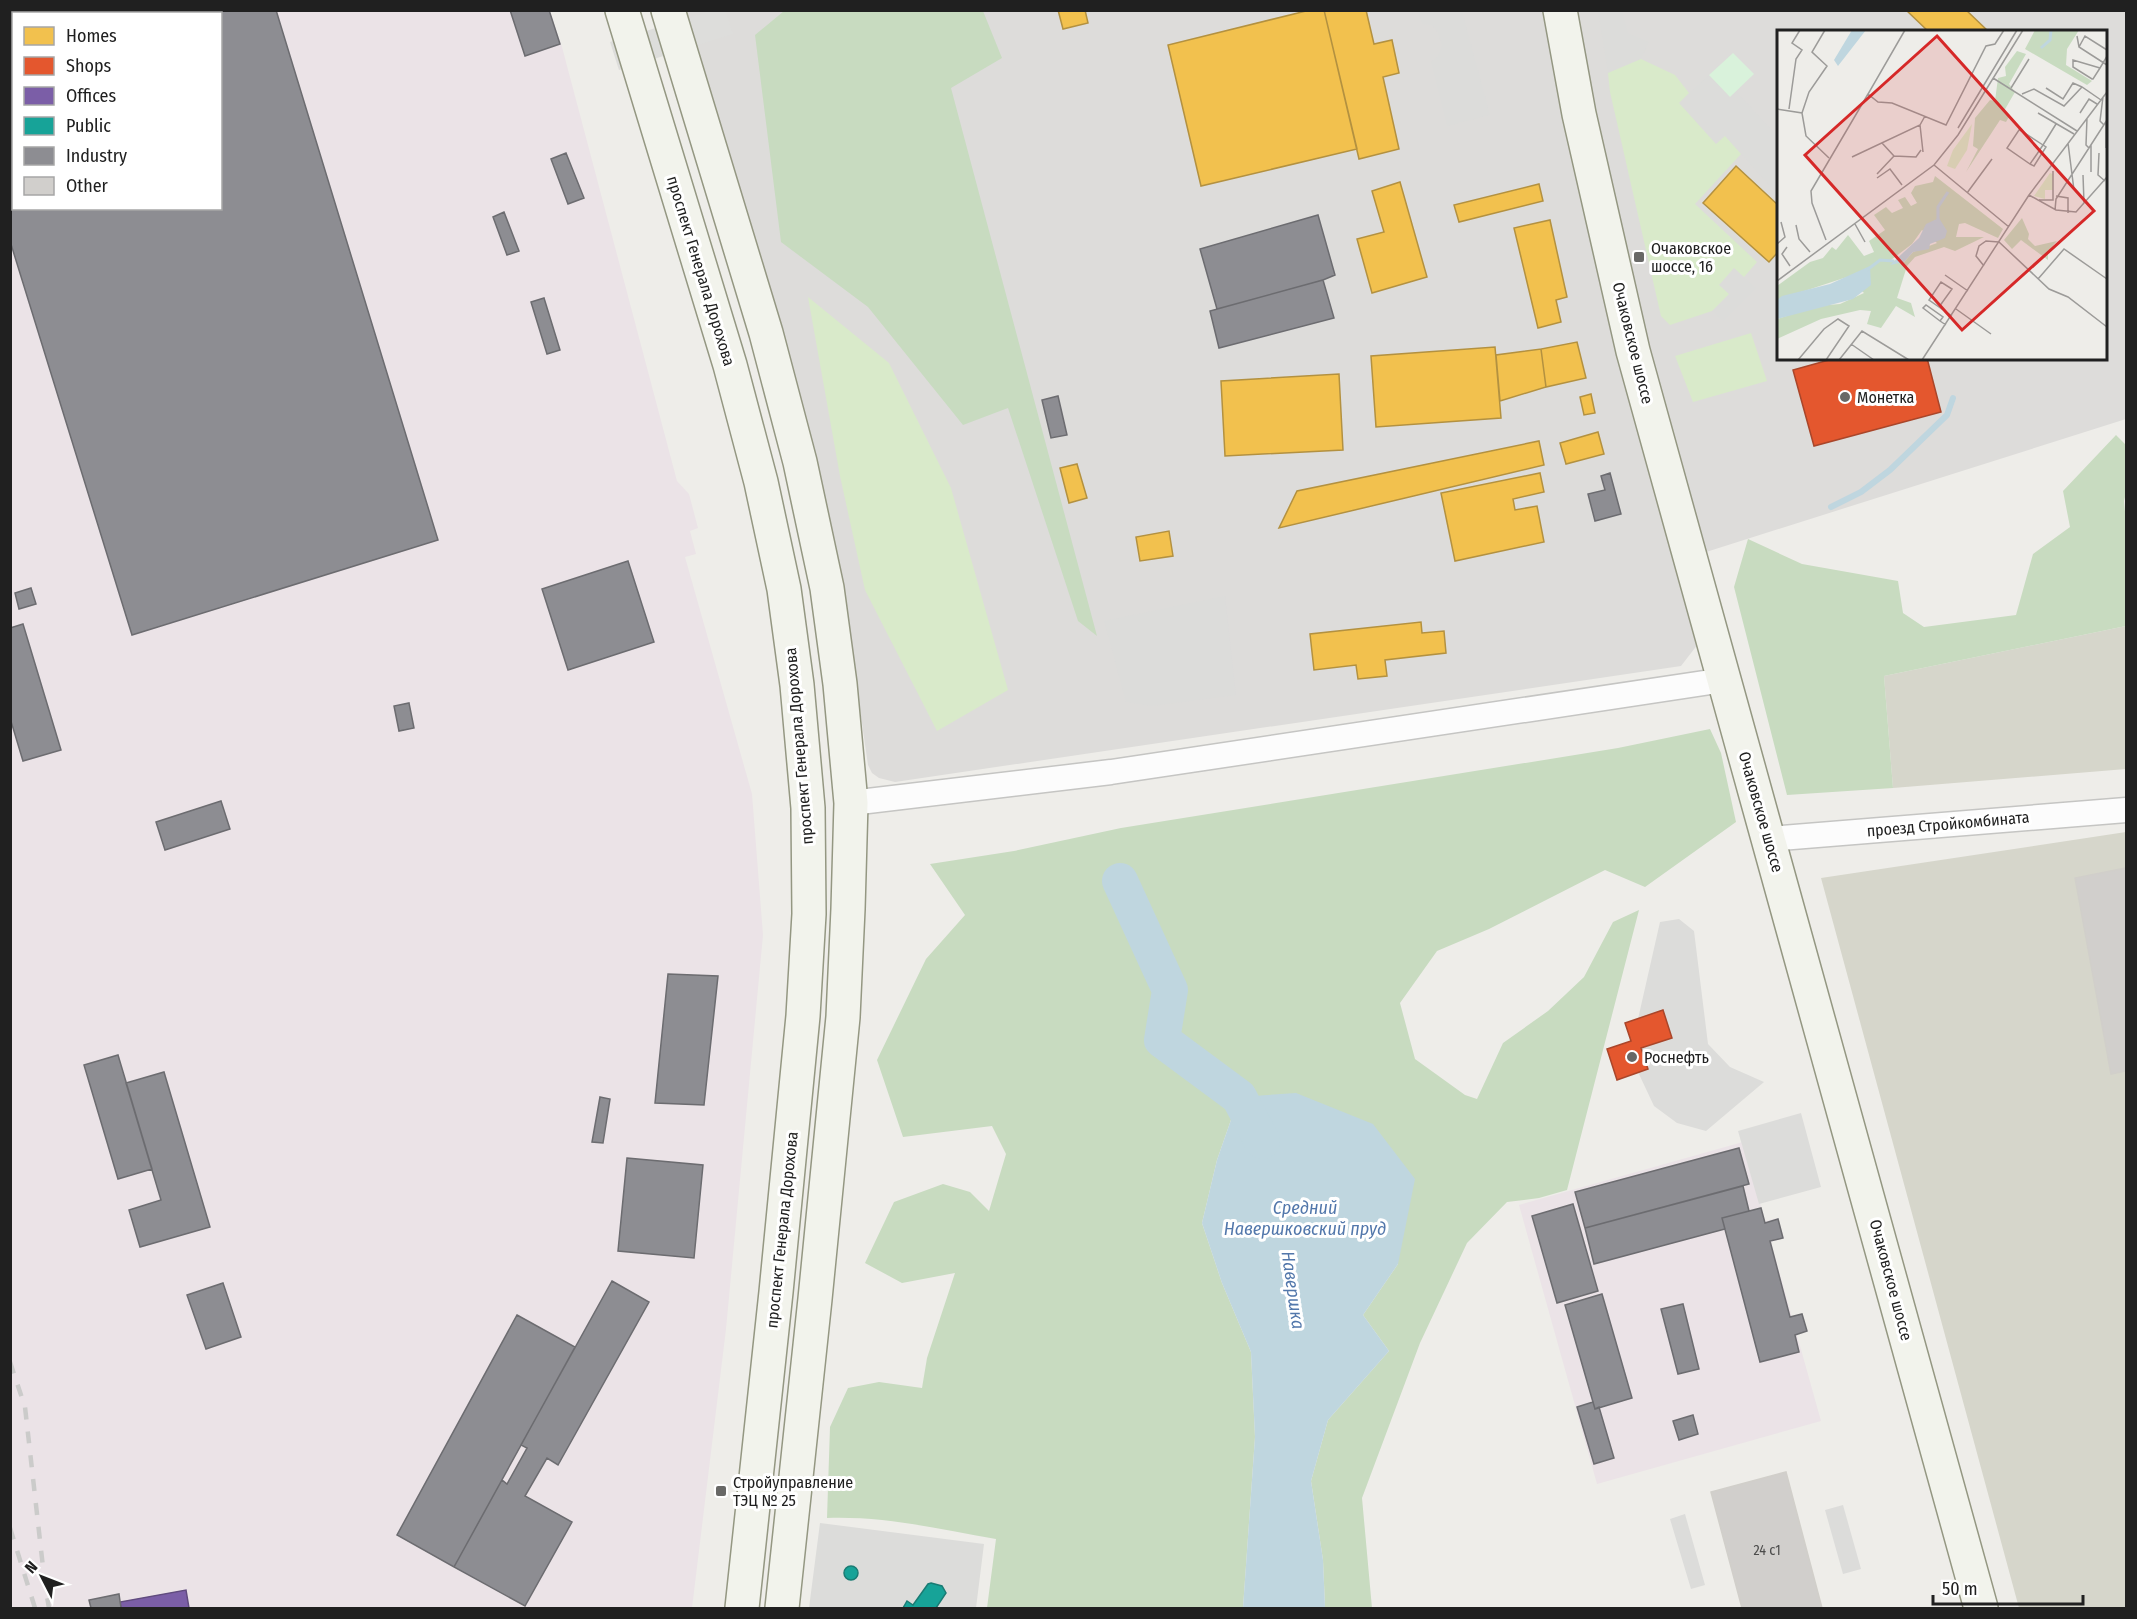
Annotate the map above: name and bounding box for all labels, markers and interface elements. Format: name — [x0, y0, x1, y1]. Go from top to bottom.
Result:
legend — [12, 12, 222, 210]
text: Homes — [66, 25, 117, 47]
inset map — [1777, 30, 2107, 360]
text: Shops — [66, 55, 111, 77]
text: Offices — [66, 85, 116, 107]
text: Public — [66, 115, 111, 137]
text: Industry — [66, 145, 127, 167]
street label: проспект Генерала Дорохова — [663, 174, 739, 368]
text: Other — [66, 175, 109, 197]
place label: Очаковское шоссе, 16 — [1651, 239, 1731, 276]
marker: Очаковское шоссе, 16 — [1632, 250, 1646, 264]
street label: Очаковское шоссе — [1609, 280, 1657, 406]
place label: Монетка — [1857, 388, 1915, 407]
marker: Монетка — [1838, 390, 1852, 404]
street label: проспект Генерала Дорохова — [781, 647, 817, 845]
street label: Очаковское шоссе — [1735, 749, 1787, 875]
street label: проезд Стройкомбината — [1866, 807, 2030, 841]
place label: Роснефть — [1644, 1048, 1709, 1067]
marker: Роснефть — [1625, 1050, 1639, 1064]
street label: проспект Генерала Дорохова — [762, 1131, 802, 1329]
water label: Средний Навершковский пруд — [1224, 1197, 1386, 1240]
street label: Очаковское шоссе — [1866, 1217, 1916, 1343]
water label: Навершка — [1277, 1250, 1309, 1330]
place label: Стройуправление ТЭЦ № 25 — [733, 1473, 853, 1510]
marker: Стройуправление ТЭЦ № 25 — [714, 1484, 728, 1498]
house number: 24 с1 — [1753, 1542, 1781, 1559]
north arrow — [12, 1547, 72, 1607]
text: N — [21, 1557, 41, 1577]
scale bar — [1933, 1568, 2083, 1606]
text: 50 m — [1942, 1578, 1978, 1600]

